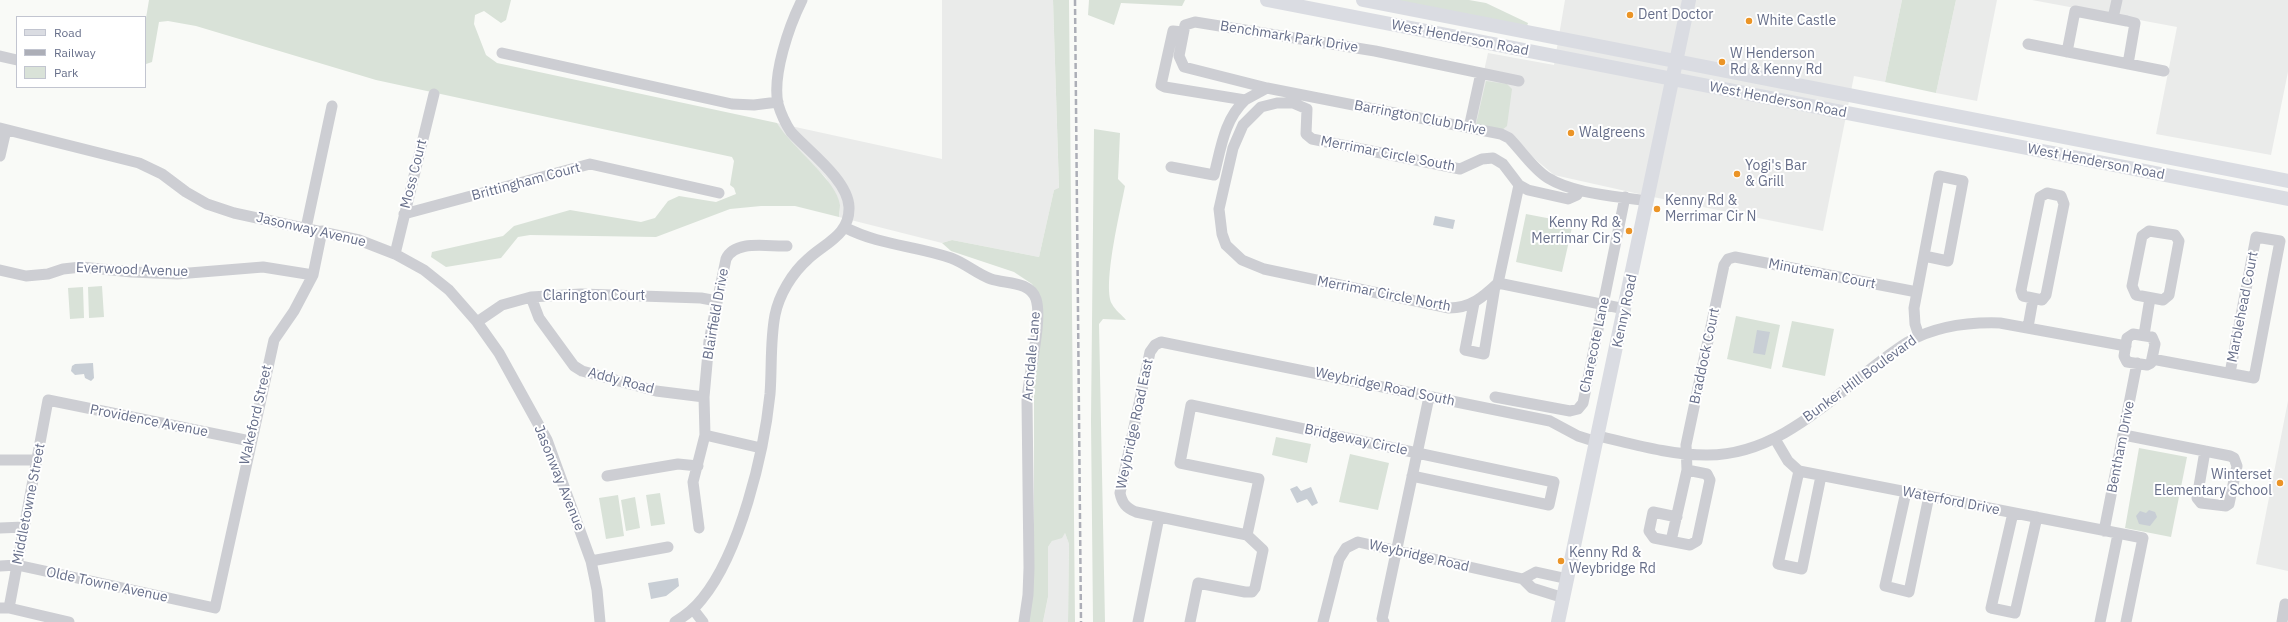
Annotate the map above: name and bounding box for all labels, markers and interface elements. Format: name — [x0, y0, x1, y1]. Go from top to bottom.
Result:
place label: Dent Doctor — [1638, 7, 1713, 23]
marker: Dent Doctor — [1625, 10, 1635, 20]
place label: White Castle — [1757, 13, 1836, 29]
legend — [16, 16, 146, 88]
street label: West Henderson Road — [1390, 16, 1530, 60]
marker: White Castle — [1744, 16, 1754, 26]
street label: Benchmark Park Drive — [1219, 18, 1359, 56]
text: Road — [54, 25, 82, 40]
text: Railway — [54, 45, 96, 60]
place label: W Henderson Rd & Kenny Rd — [1730, 46, 1822, 78]
marker: W Henderson Rd & Kenny Rd — [1717, 57, 1727, 67]
text: Park — [54, 65, 78, 80]
street label: West Henderson Road — [1708, 78, 1848, 122]
street label: Barrington Club Drive — [1353, 97, 1487, 139]
place label: Walgreens — [1579, 125, 1645, 141]
marker: Walgreens — [1566, 128, 1576, 138]
street label: Merrimar Circle South — [1319, 133, 1457, 175]
street label: Moss Court — [397, 138, 431, 210]
street label: West Henderson Road — [2026, 140, 2166, 184]
place label: Yogi's Bar & Grill — [1745, 158, 1807, 190]
street label: Brittingham Court — [470, 159, 582, 205]
marker: Yogi's Bar & Grill — [1732, 169, 1742, 179]
place label: Kenny Rd & Merrimar Cir N — [1665, 193, 1757, 226]
marker: Kenny Rd & Merrimar Cir N — [1652, 204, 1662, 214]
street label: Jasonway Avenue — [254, 209, 368, 251]
place label: Kenny Rd & Merrimar Cir S — [1531, 215, 1621, 248]
marker: Kenny Rd & Merrimar Cir S — [1624, 226, 1634, 236]
street label: Marblehead Court — [2224, 250, 2262, 364]
street label: Minuteman Court — [1767, 255, 1877, 293]
street label: Everwood Avenue — [76, 260, 188, 280]
street label: Blairfield Drive — [700, 267, 732, 361]
street label: Merrimar Circle North — [1316, 273, 1452, 315]
street label: Kenny Road — [1609, 273, 1641, 349]
street label: Clarington Court — [543, 288, 645, 304]
street label: Charecote Lane — [1577, 296, 1613, 394]
street label: Braddock Court — [1687, 306, 1723, 406]
street label: Archdale Lane — [1020, 311, 1044, 401]
street label: Bunker Hill Boulevard — [1800, 332, 1920, 426]
street label: Weybridge Road East — [1113, 357, 1157, 491]
street label: Wakeford Street — [236, 363, 276, 467]
street label: Addy Road — [586, 364, 656, 398]
street label: Weybridge Road South — [1314, 364, 1456, 410]
street label: Bentham Drive — [2104, 400, 2138, 494]
street label: Providence Avenue — [89, 401, 209, 441]
street label: Bridgeway Circle — [1303, 421, 1409, 459]
street label: Jasonway Avenue — [530, 423, 588, 533]
street label: Middletowne Street — [9, 442, 49, 566]
place label: Winterset Elementary School — [2154, 467, 2272, 500]
marker: Winterset Elementary School — [2275, 478, 2285, 488]
street label: Waterford Drive — [1901, 483, 2001, 519]
street label: Weybridge Road — [1367, 536, 1471, 576]
place label: Kenny Rd & Weybridge Rd — [1569, 545, 1656, 578]
marker: Kenny Rd & Weybridge Rd — [1556, 556, 1566, 566]
street label: Olde Towne Avenue — [45, 564, 169, 606]

